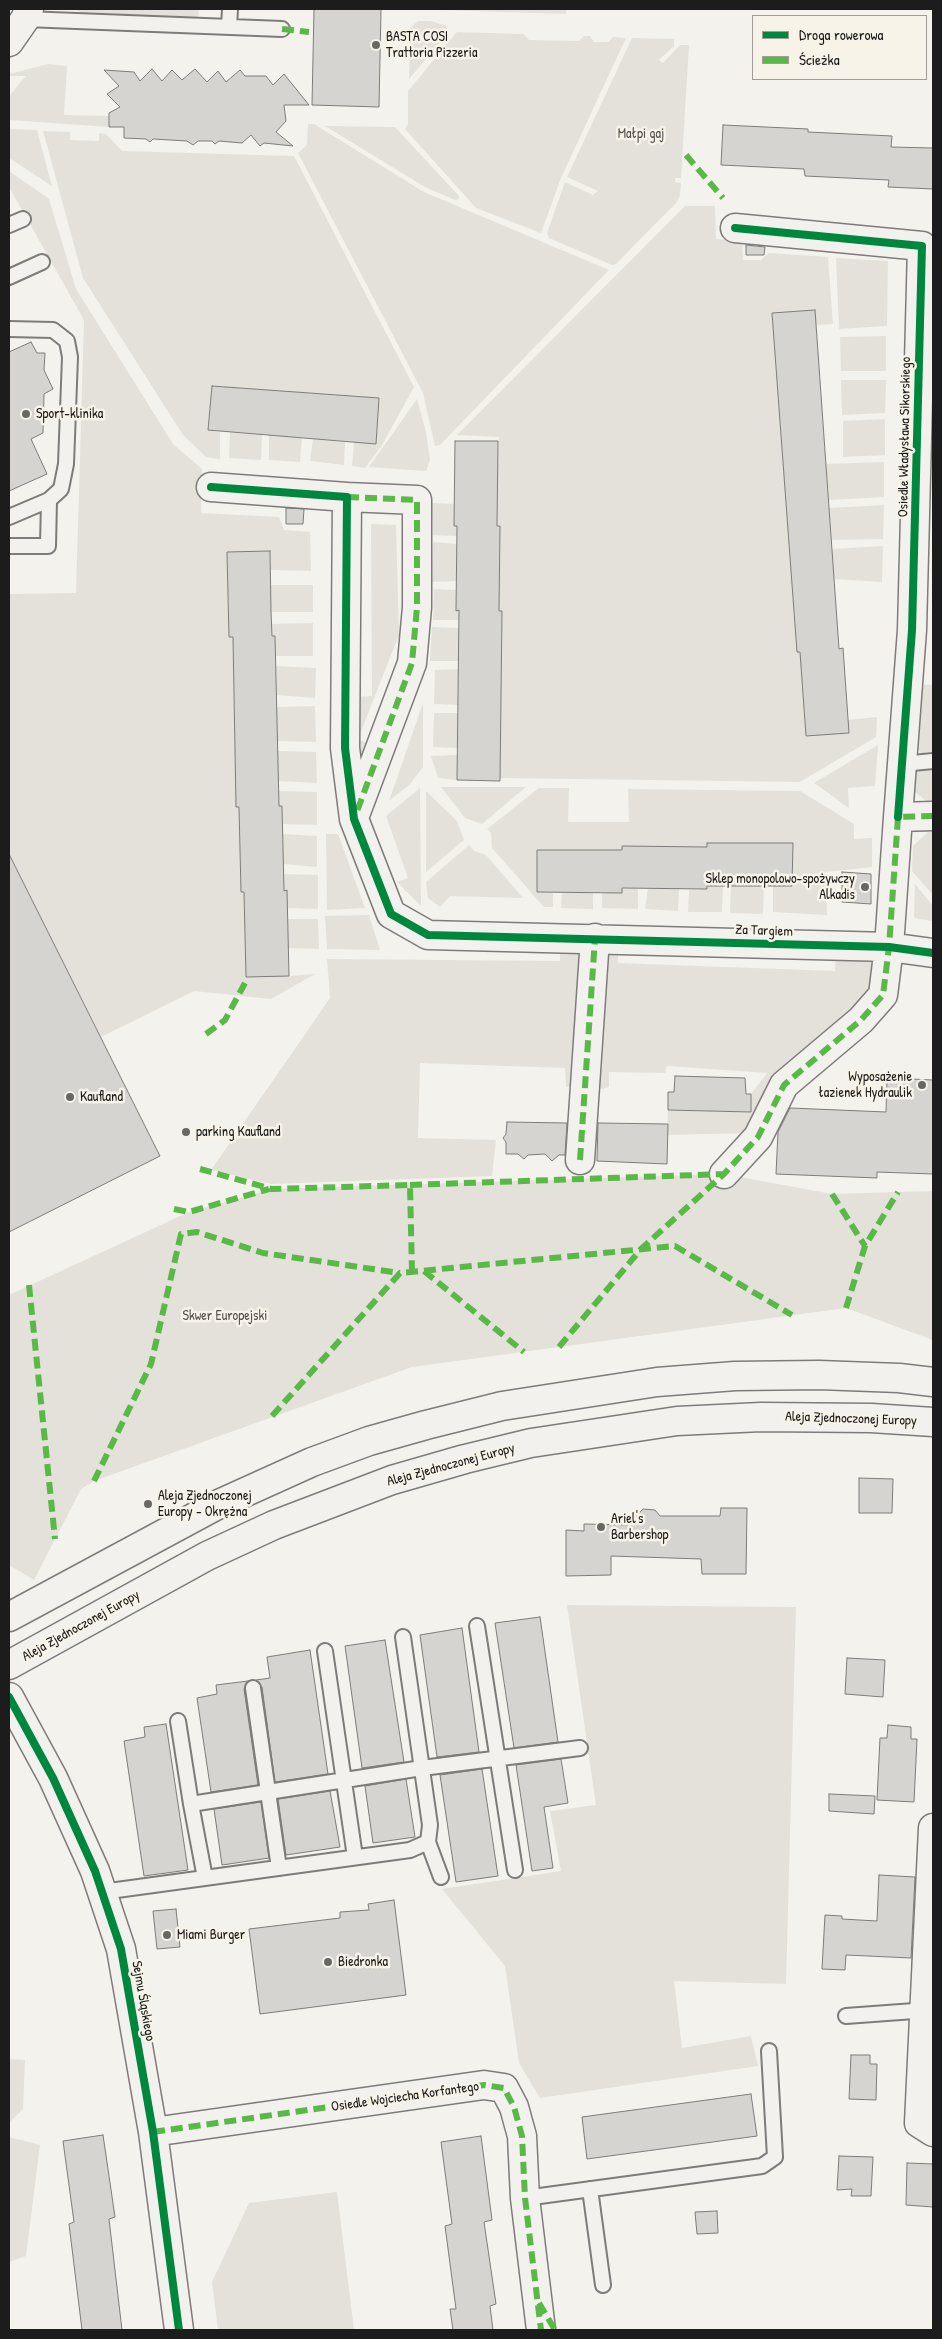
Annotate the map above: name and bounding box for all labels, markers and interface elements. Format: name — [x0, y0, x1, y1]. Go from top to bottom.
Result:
legend — [752, 15, 927, 80]
text: Droga rowerowa — [799, 24, 883, 45]
place label: BASTA COSI Trattoria Pizzeria — [386, 29, 477, 62]
marker: BASTA COSI Trattoria Pizzeria — [370, 39, 382, 51]
text: Ścieżka — [799, 49, 840, 70]
park label: Małpi gaj — [618, 126, 664, 142]
street label: Osiedle Władysława Sikorskiego — [895, 357, 915, 517]
place label: Sport-klinika — [36, 406, 103, 422]
marker: Sport-klinika — [20, 408, 32, 420]
place label: Sklep monopolowo-spożywczy Alkadis — [706, 871, 855, 904]
marker: Sklep monopolowo-spożywczy Alkadis — [859, 881, 871, 893]
street label: Za Targiem — [735, 922, 793, 940]
place label: Wyposażenie łazienek Hydraulik — [818, 1069, 912, 1102]
marker: Wyposażenie łazienek Hydraulik — [916, 1079, 928, 1091]
place label: Kaufland — [80, 1089, 123, 1105]
marker: Kaufland — [64, 1091, 76, 1103]
place label: parking Kaufland — [196, 1124, 280, 1140]
marker: parking Kaufland — [180, 1126, 192, 1138]
park label: Skwer Europejski — [183, 1308, 267, 1324]
street label: Aleja Zjednoczonej Europy — [785, 1408, 917, 1430]
street label: Aleja Zjednoczonej Europy — [385, 1440, 517, 1490]
place label: Aleja Zjednoczonej Europy - Okrężna — [158, 1488, 252, 1520]
marker: Aleja Zjednoczonej Europy - Okrężna — [142, 1498, 154, 1510]
place label: Ariel's Barbershop — [611, 1511, 669, 1544]
marker: Ariel's Barbershop — [595, 1521, 607, 1533]
street label: Aleja Zjednoczonej Europy — [19, 1587, 143, 1665]
place label: Miami Burger — [177, 1927, 245, 1943]
marker: Miami Burger — [161, 1929, 173, 1941]
place label: Biedronka — [338, 1954, 388, 1970]
marker: Biedronka — [322, 1956, 334, 1968]
street label: Sejmu Śląskiego — [128, 1960, 158, 2042]
street label: Osiedle Wojciecha Korfantego — [330, 2078, 480, 2116]

